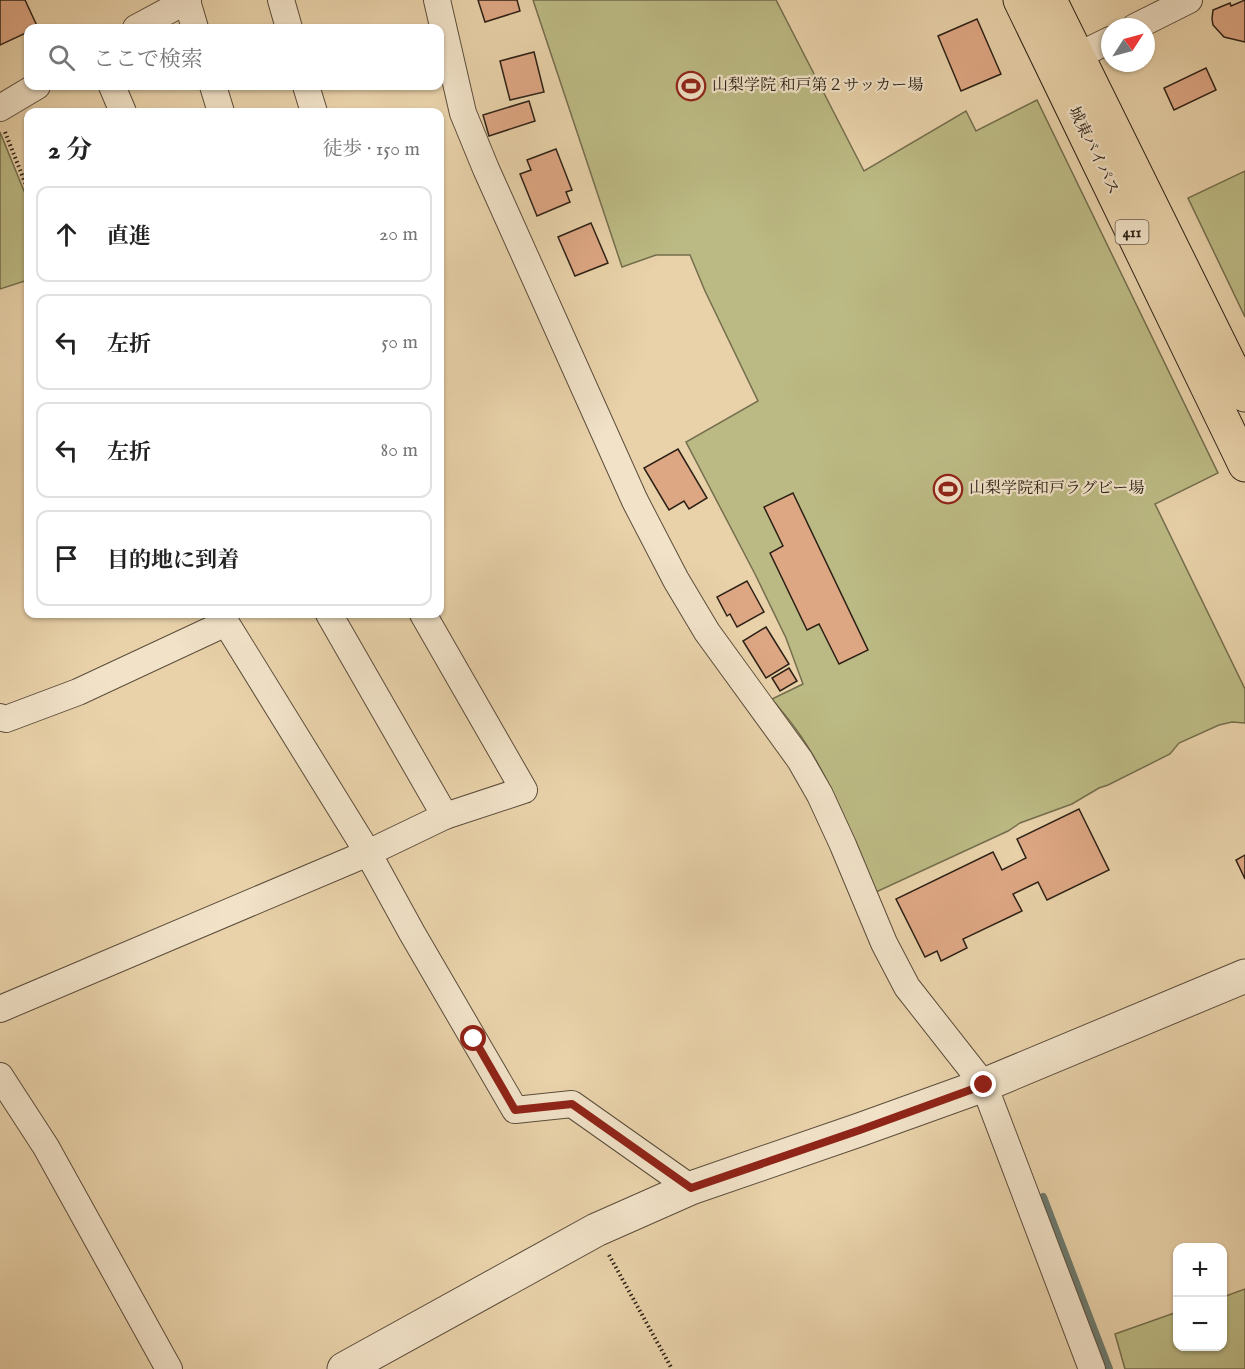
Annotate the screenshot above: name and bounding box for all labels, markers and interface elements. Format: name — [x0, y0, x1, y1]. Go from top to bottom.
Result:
north arrow — [1101, 18, 1155, 72]
search box — [24, 24, 444, 90]
icon: search — [45, 41, 78, 74]
text: ここで検索 — [93, 46, 203, 74]
sports icon: 山梨学院 和戸第２サッカー場 — [675, 70, 707, 102]
place label: 山梨学院 和戸第２サッカー場 — [712, 76, 923, 96]
street label: 城東バイパス — [1063, 104, 1123, 198]
text: 2 分 — [48, 134, 92, 167]
text: 徒歩 · 150 m — [323, 137, 420, 162]
icon: ahead — [50, 218, 83, 251]
road number: 411 — [1116, 220, 1148, 244]
text: 20 m — [379, 222, 418, 247]
text: 直進 — [107, 223, 151, 251]
icon: left — [50, 326, 83, 359]
text: 50 m — [381, 330, 418, 355]
text: 左折 — [107, 331, 151, 359]
icon: left — [50, 434, 83, 467]
text: 80 m — [381, 438, 418, 463]
text: 左折 — [107, 439, 151, 467]
sports icon: 山梨学院和戸ラグビー場 — [932, 473, 964, 505]
place label: 山梨学院和戸ラグビー場 — [969, 479, 1144, 499]
icon: arrive — [50, 542, 83, 575]
text: 目的地に到着 — [107, 547, 239, 575]
route start — [460, 1025, 486, 1051]
route end — [970, 1071, 996, 1097]
map controls — [1173, 1243, 1227, 1351]
button: + — [1173, 1243, 1227, 1297]
button: − — [1173, 1297, 1227, 1351]

